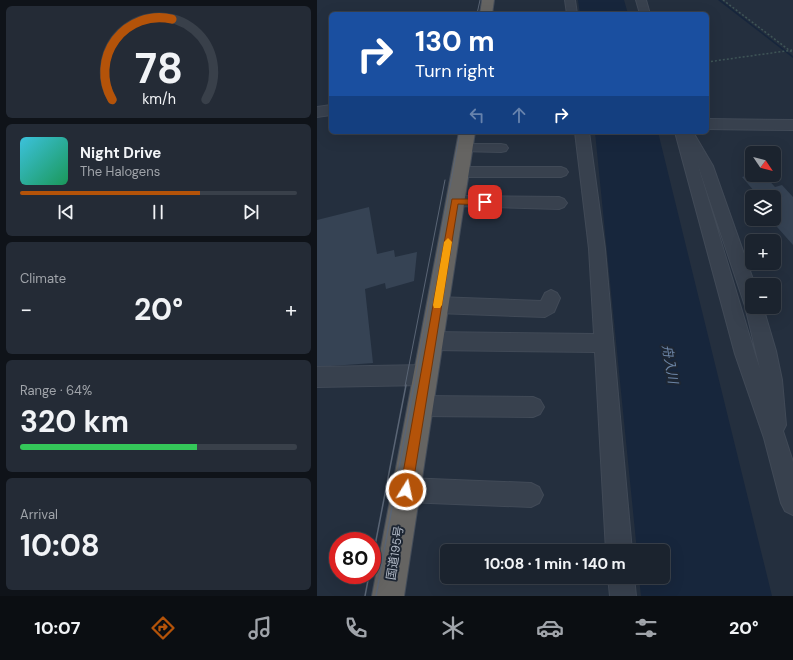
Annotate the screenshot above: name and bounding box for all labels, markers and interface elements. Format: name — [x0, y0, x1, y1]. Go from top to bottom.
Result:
text: 130 m — [415, 23, 495, 60]
icon: right — [349, 28, 401, 80]
text: 78 — [134, 42, 183, 96]
text: Turn right — [415, 59, 495, 83]
text: km/h — [142, 90, 175, 108]
icon: left — [466, 104, 488, 126]
icon: ahead — [508, 104, 530, 126]
icon: right — [550, 104, 572, 126]
text: Night Drive — [80, 143, 161, 163]
north arrow — [745, 146, 781, 182]
map controls — [745, 146, 781, 314]
text: The Halogens — [80, 163, 160, 180]
pin — [468, 185, 502, 219]
button: layers — [745, 190, 781, 226]
icon: arrive — [474, 191, 496, 213]
icon: previous — [55, 201, 77, 223]
icon: pause — [147, 201, 169, 223]
icon: next — [240, 201, 262, 223]
button: + — [745, 234, 781, 270]
text: Climate — [20, 270, 66, 287]
button: − — [745, 278, 781, 314]
text: 20° — [134, 290, 183, 329]
text: − — [20, 295, 32, 324]
text: + — [285, 295, 297, 324]
water label: 舟入川 — [658, 343, 682, 387]
text: Range · 64% — [20, 382, 92, 399]
text: 320 km — [20, 402, 129, 441]
position arrow — [385, 469, 427, 511]
text: Arrival — [20, 506, 58, 523]
street label: 国道195号 — [383, 525, 407, 581]
text: 10:08 — [20, 526, 100, 565]
speed limit sign: 80 — [329, 532, 381, 584]
text: 10:08 · 1 min · 140 m — [484, 554, 626, 574]
icon: directions — [149, 614, 177, 642]
icon: music — [246, 614, 274, 642]
icon: phone — [342, 614, 370, 642]
icon: climate — [439, 614, 467, 642]
icon: car — [536, 614, 564, 642]
icon: filters — [632, 614, 660, 642]
text: 10:07 — [34, 616, 80, 640]
text: 20° — [729, 616, 759, 640]

